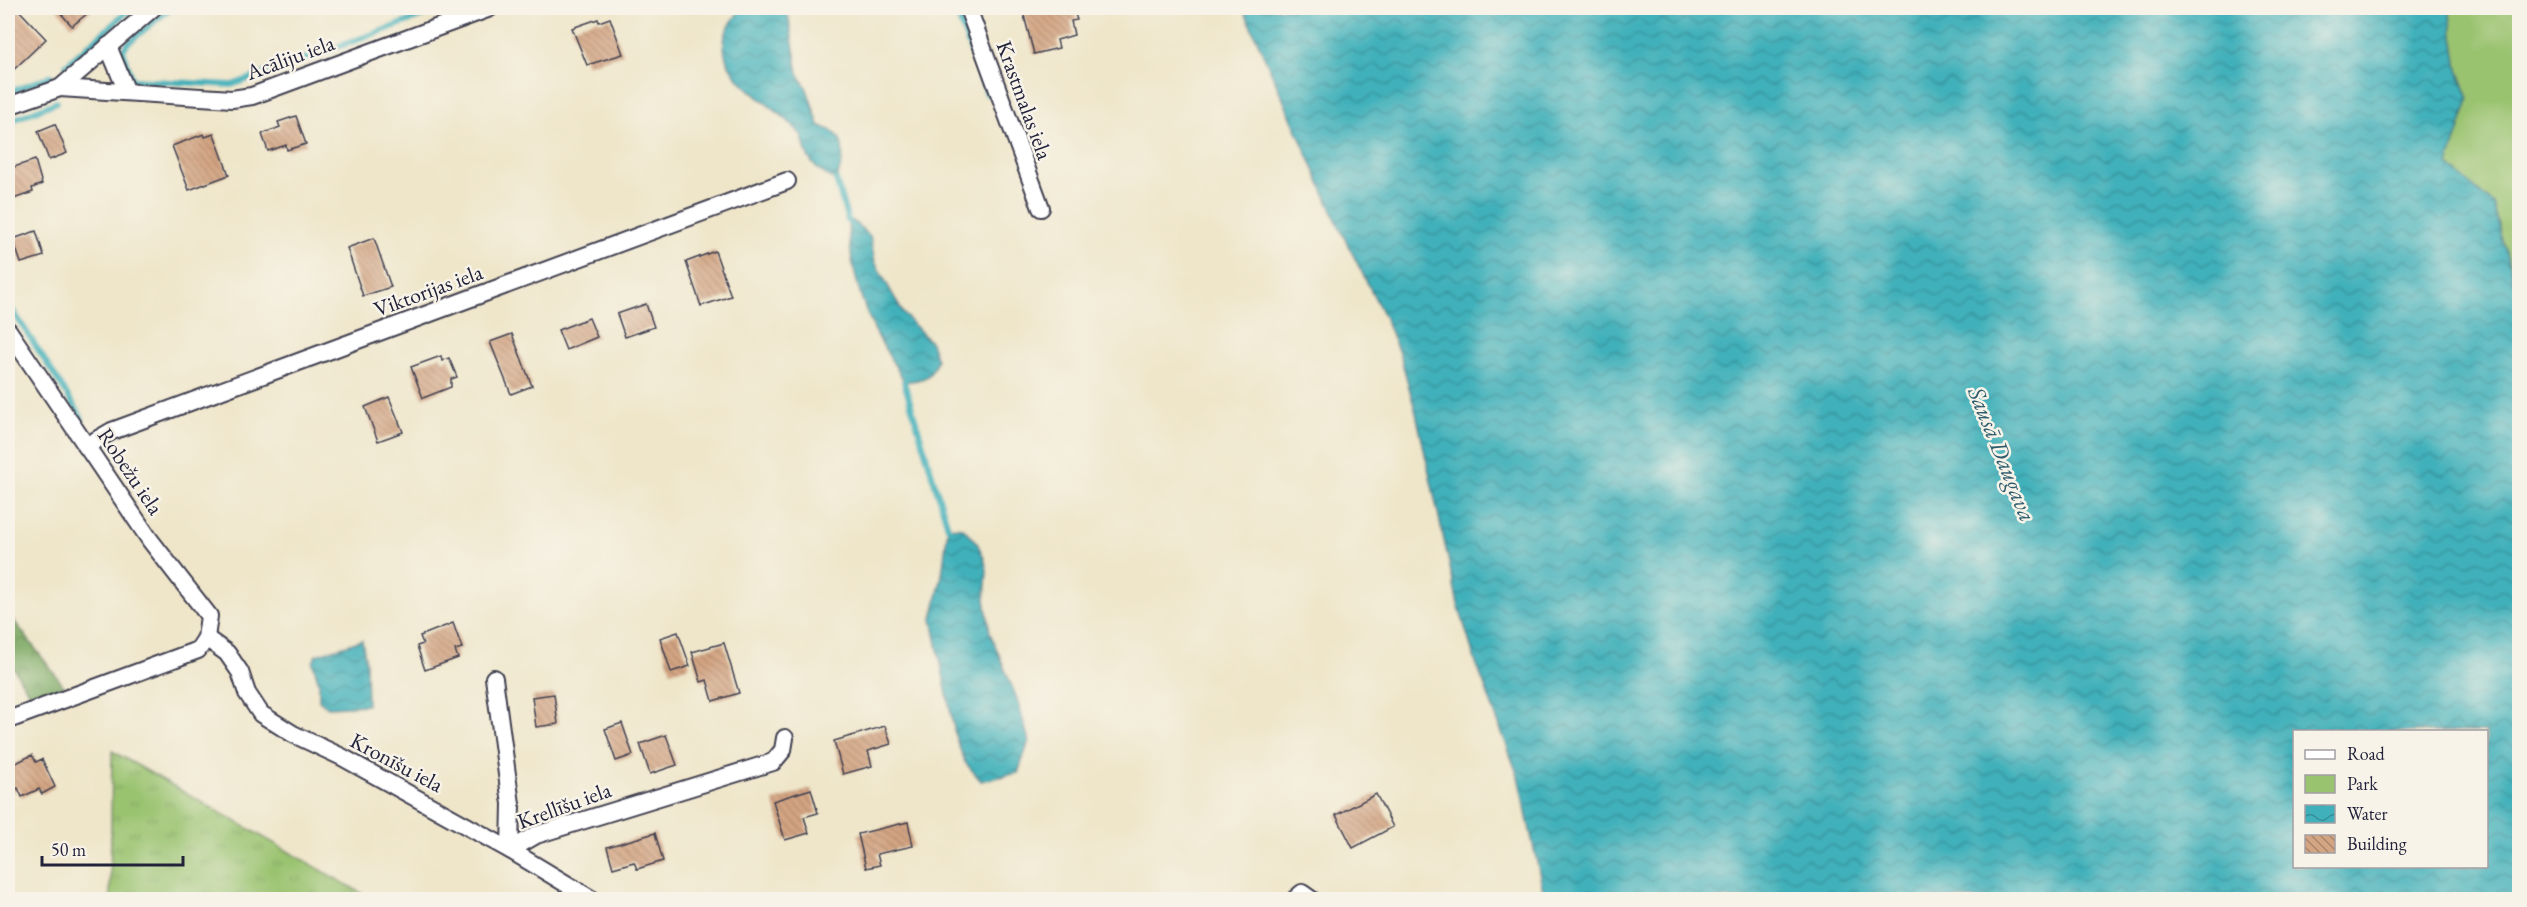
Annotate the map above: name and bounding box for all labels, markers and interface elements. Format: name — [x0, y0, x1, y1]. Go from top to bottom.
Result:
street label: Acāliju iela — [241, 28, 339, 87]
street label: Krastmalas iela — [990, 37, 1060, 164]
street label: Viktorijas iela — [370, 257, 487, 324]
water label: Sausā Daugava — [1961, 381, 2044, 526]
street label: Robežu iela — [91, 422, 170, 521]
street label: Kronīšu iela — [345, 726, 449, 799]
legend — [2293, 730, 2488, 868]
text: Road — [2347, 742, 2386, 765]
text: Park — [2347, 772, 2378, 795]
street label: Krellīšu iela — [513, 775, 615, 836]
text: Water — [2347, 802, 2388, 825]
scale bar — [42, 829, 183, 867]
text: Building — [2347, 832, 2407, 855]
text: 50 m — [51, 838, 86, 861]

